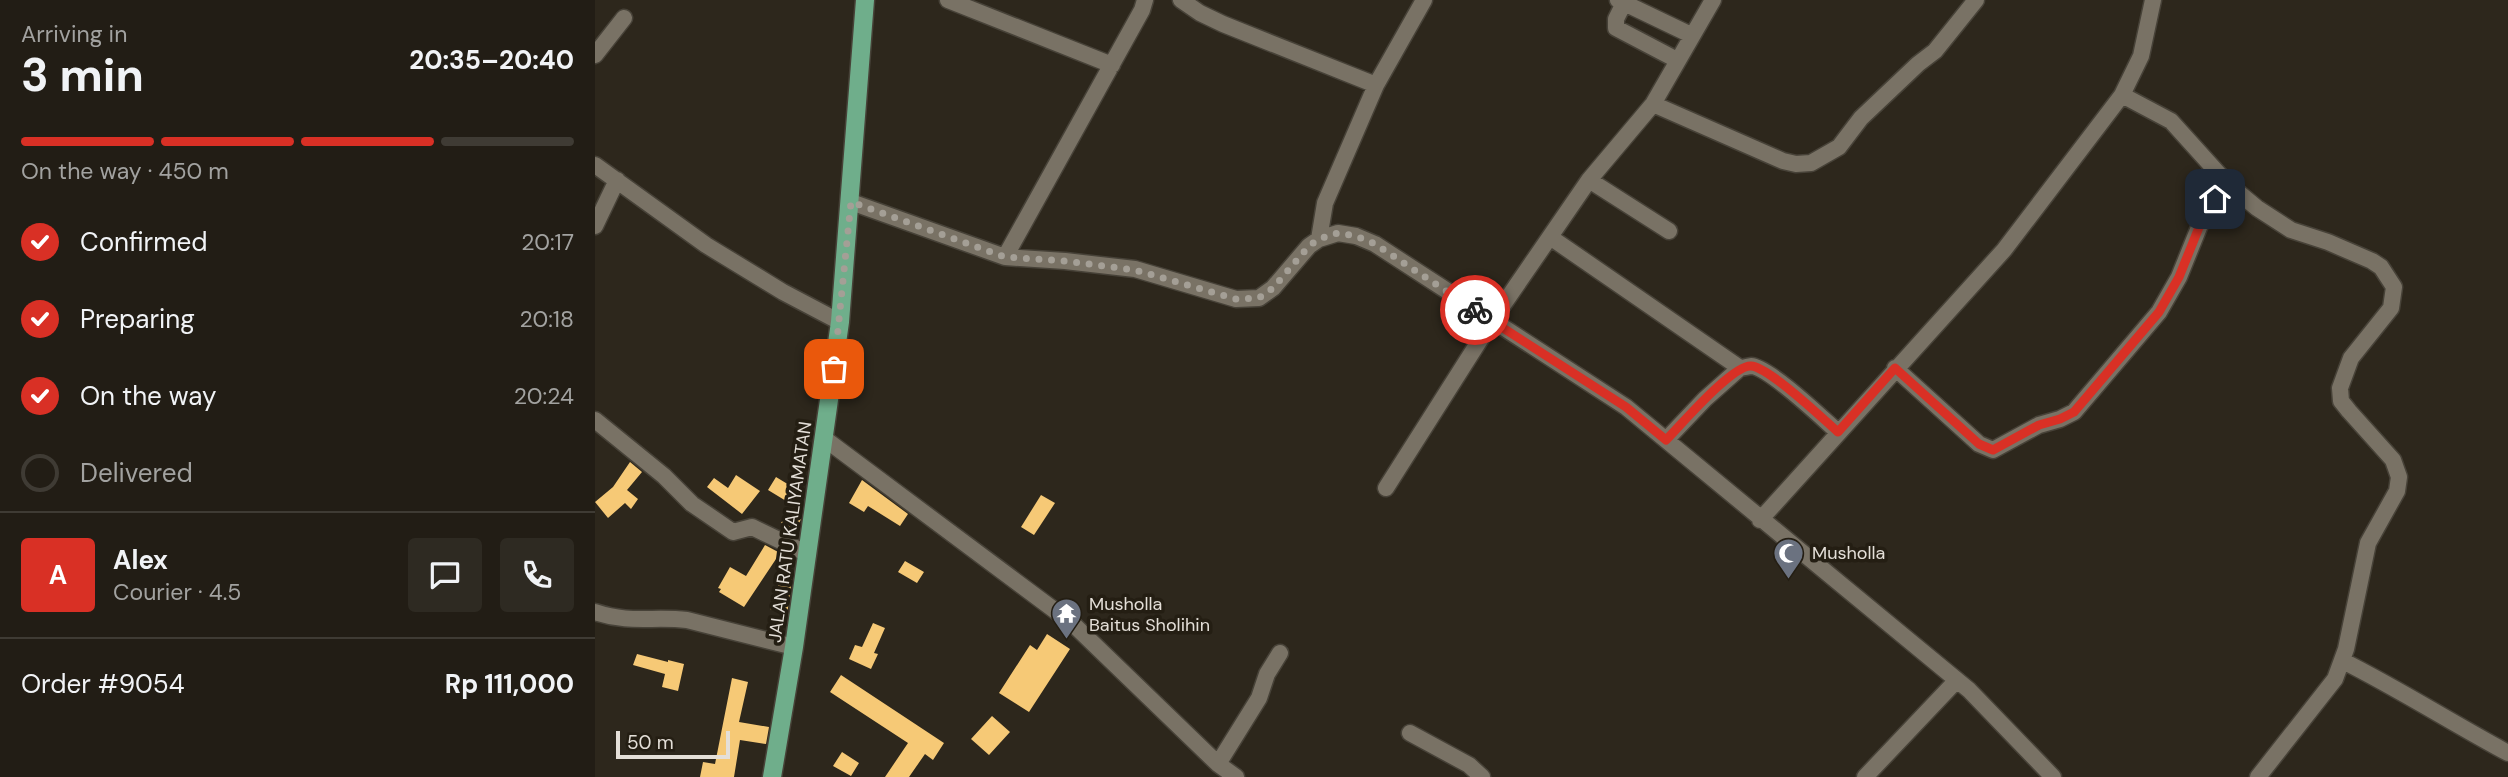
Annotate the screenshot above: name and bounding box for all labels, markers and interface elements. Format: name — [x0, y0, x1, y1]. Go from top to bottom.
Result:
text: Arriving in — [21, 19, 127, 49]
text: 20:35–20:40 — [409, 43, 574, 77]
text: 3 min — [21, 45, 144, 105]
text: On the way · 450 m — [21, 156, 229, 186]
pin — [2185, 169, 2245, 229]
icon: home — [2196, 180, 2234, 218]
icon: check — [21, 223, 59, 261]
text: Confirmed — [80, 225, 207, 259]
text: 20:17 — [521, 227, 574, 257]
courier — [1440, 275, 1510, 345]
icon: bike — [1456, 291, 1494, 329]
icon: check — [21, 300, 59, 338]
text: Preparing — [80, 302, 195, 336]
text: 20:18 — [519, 304, 574, 334]
pin — [804, 339, 864, 399]
icon: bag — [815, 350, 853, 388]
icon: check — [21, 377, 59, 415]
text: On the way — [80, 379, 216, 413]
text: 20:24 — [514, 381, 574, 411]
street label: JALAN RATU KALIYAMATAN — [763, 420, 817, 644]
text: Delivered — [80, 456, 193, 490]
mosque icon: Musholla — [1772, 536, 1806, 580]
button: chat — [408, 538, 482, 612]
button: phone — [500, 538, 574, 612]
place label: Musholla — [1812, 541, 1885, 565]
text: Alex — [113, 543, 168, 577]
text: A — [49, 558, 67, 592]
text: Courier · 4.5 — [113, 577, 241, 607]
place label: Musholla Baitus Sholihin — [1089, 592, 1210, 637]
temple icon: Musholla Baitus Sholihin — [1049, 597, 1083, 641]
text: Order #9054 — [21, 667, 185, 701]
text: Rp 111,000 — [445, 667, 574, 701]
scale bar — [616, 728, 730, 760]
text: 50 m — [627, 730, 674, 755]

